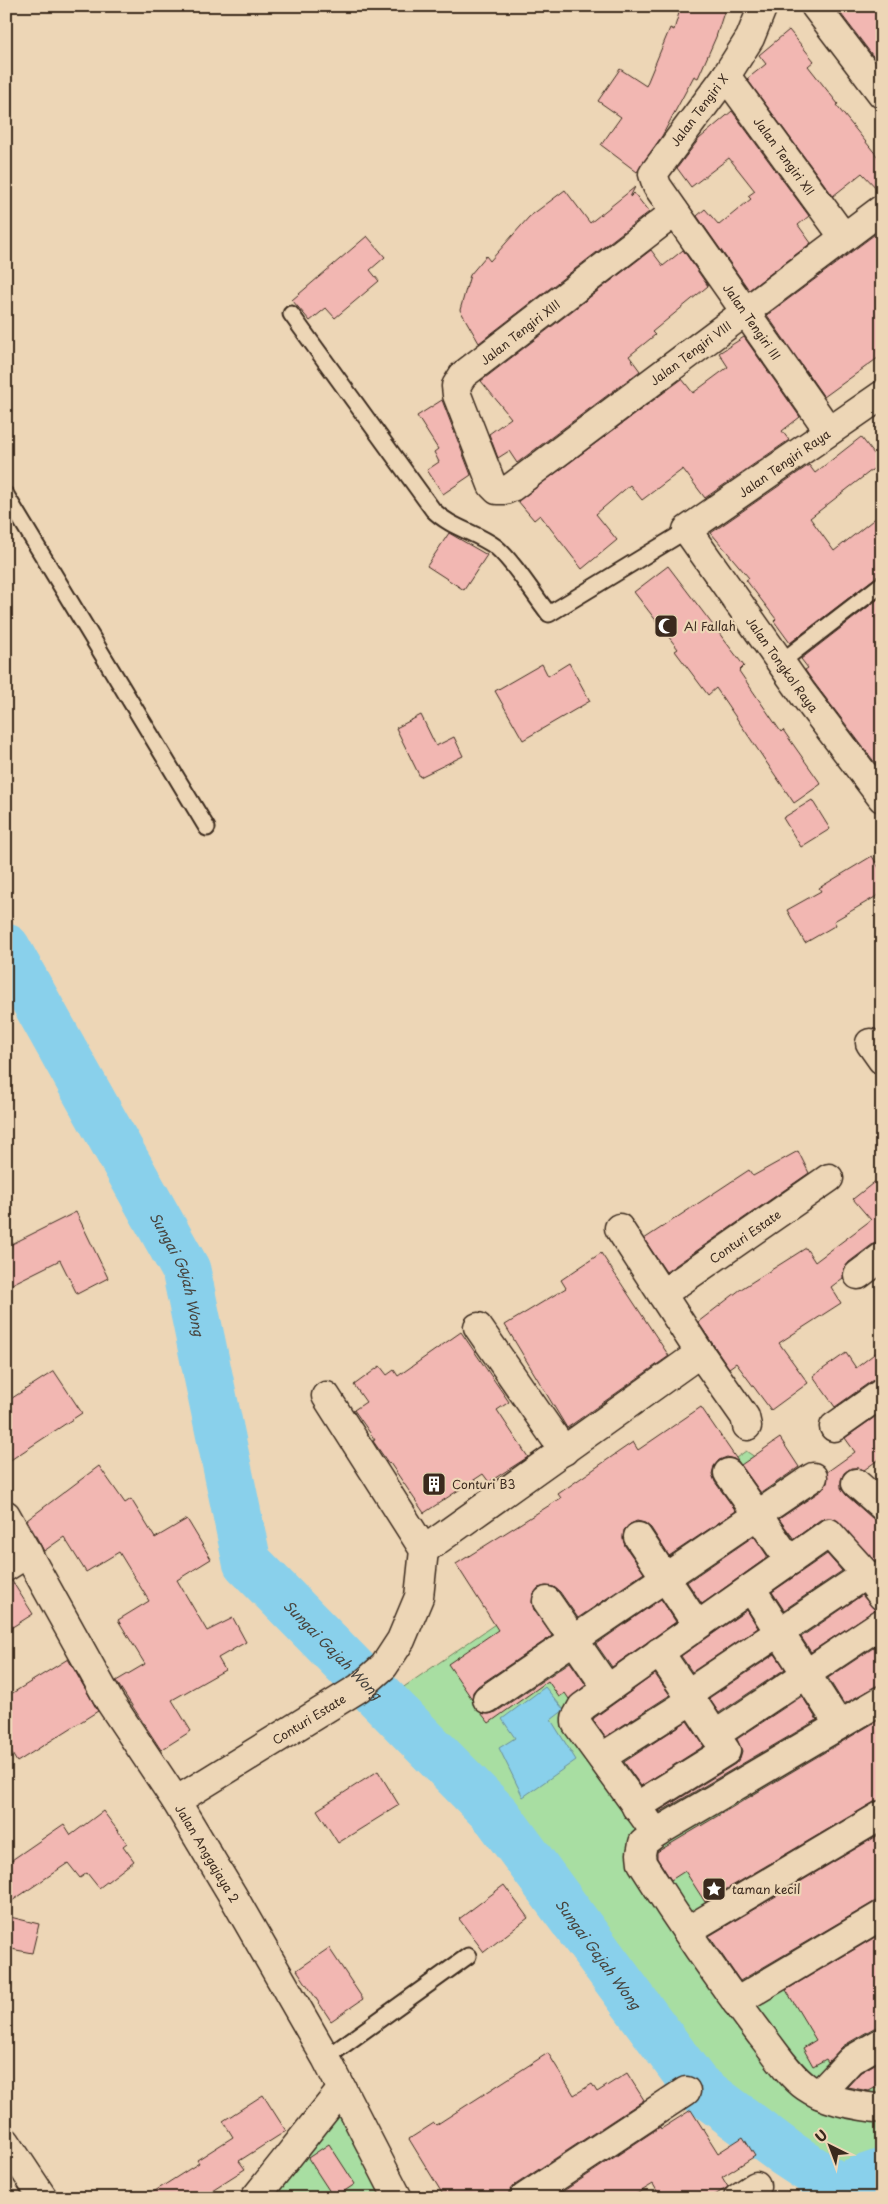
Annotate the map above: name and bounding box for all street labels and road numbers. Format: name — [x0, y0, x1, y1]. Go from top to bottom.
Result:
street label: Jalan Tengiri X — [666, 70, 732, 150]
street label: Jalan Tengiri XII — [750, 113, 819, 199]
street label: Jalan Tengiri III — [719, 280, 785, 363]
street label: Jalan Tengiri XIII — [476, 295, 564, 369]
street label: Jalan Tengiri VIII — [646, 316, 735, 389]
street label: Jalan Tengiri Raya — [734, 424, 834, 501]
street label: Jalan Tongkol Raya — [742, 613, 823, 716]
street label: Conturi Estate — [706, 1205, 784, 1268]
street label: Conturi Estate — [269, 1689, 349, 1749]
street label: Jalan Anggajaya 2 — [171, 1801, 244, 1906]

